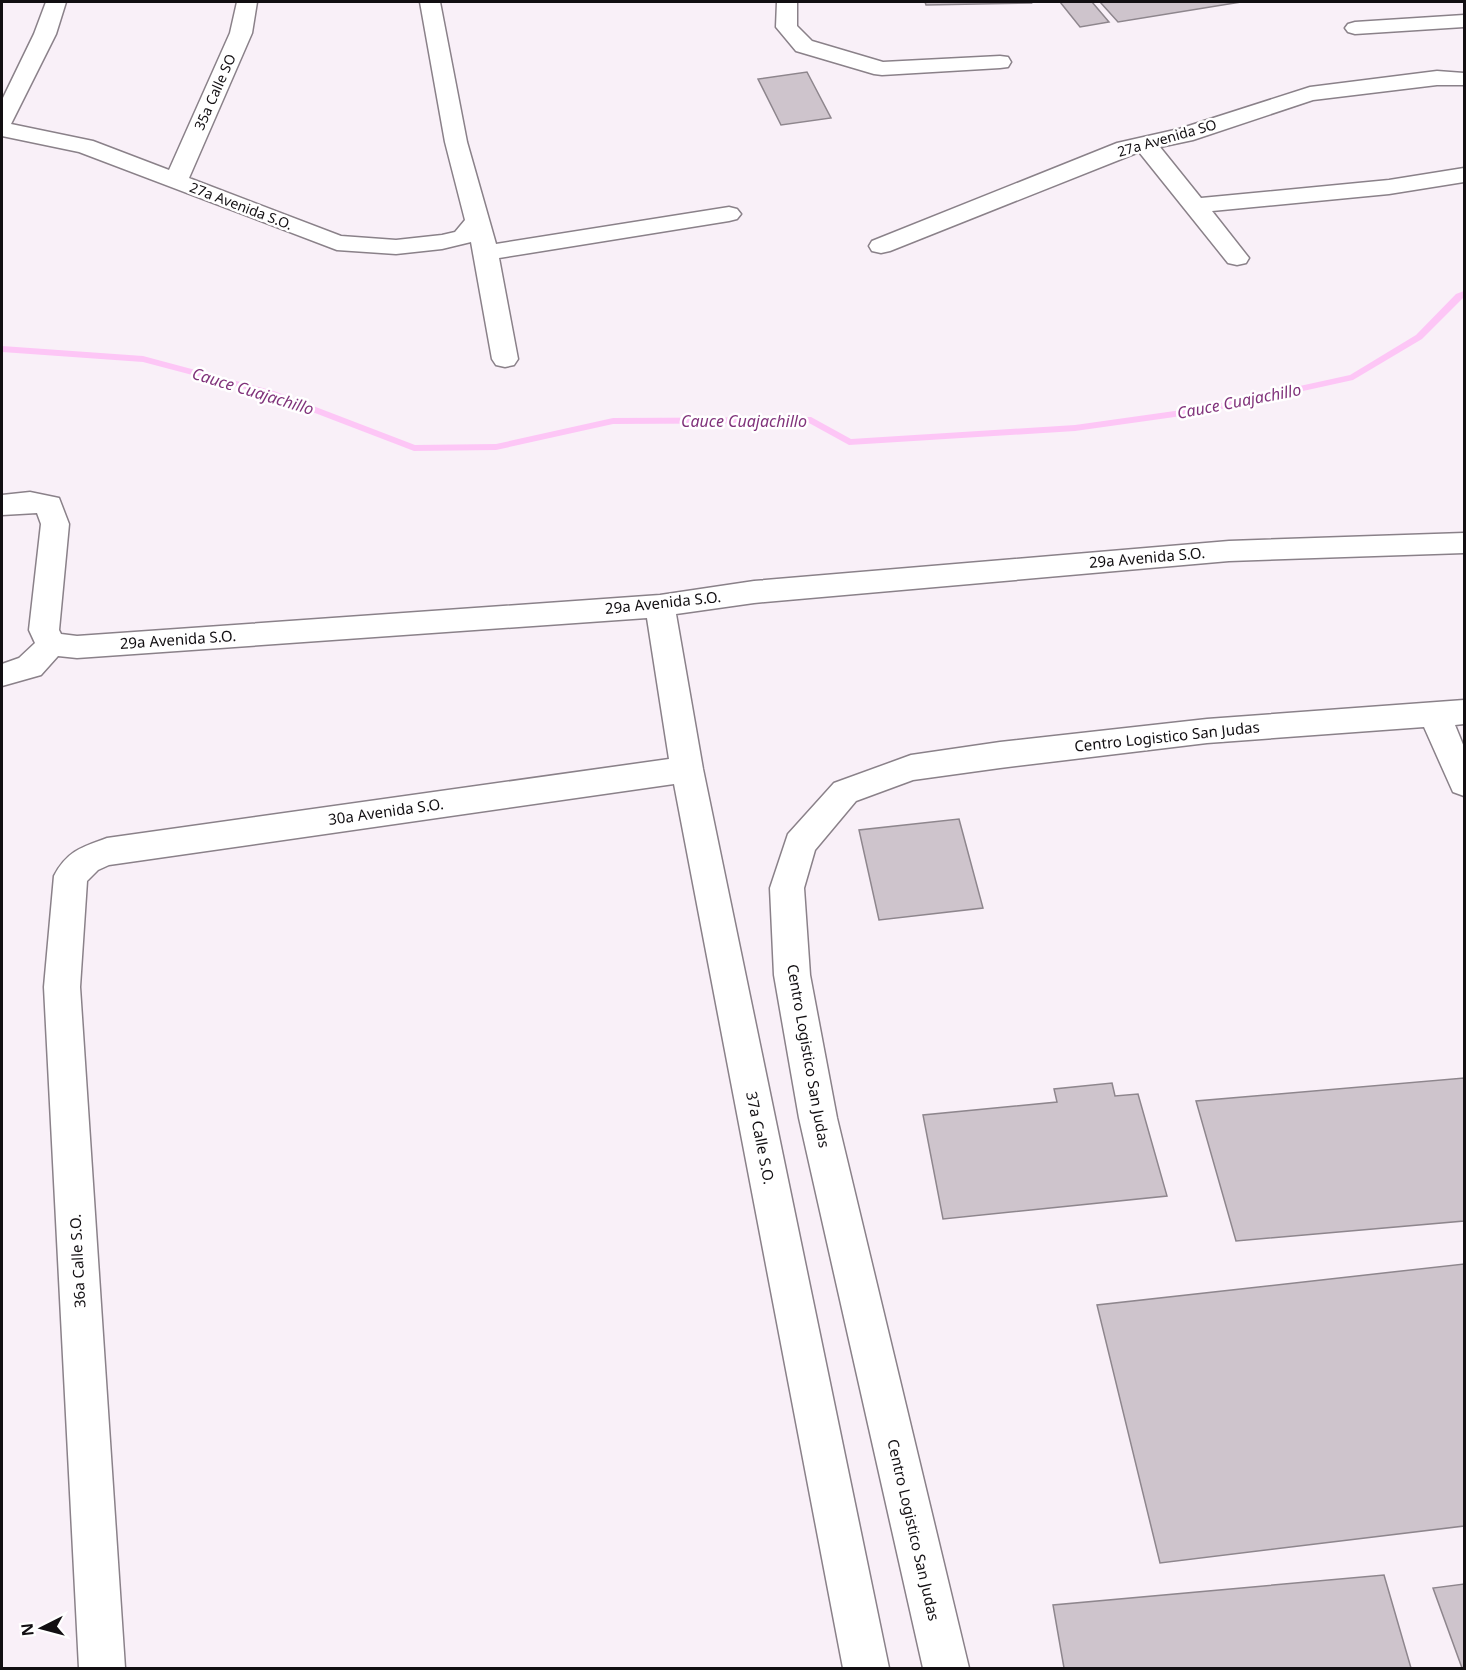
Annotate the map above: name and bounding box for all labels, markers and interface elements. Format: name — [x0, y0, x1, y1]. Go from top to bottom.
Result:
street label: 35a Calle SO — [189, 51, 240, 133]
street label: 27a Avenida SO — [1115, 114, 1219, 161]
street label: 27a Avenida S.O. — [187, 177, 295, 234]
water label: Cauce Cuajachillo — [190, 362, 316, 420]
water label: Cauce Cuajachillo — [1175, 378, 1303, 424]
water label: Cauce Cuajachillo — [681, 410, 807, 432]
street label: 29a Avenida S.O. — [1088, 542, 1206, 572]
street label: 29a Avenida S.O. — [604, 586, 722, 618]
street label: 29a Avenida S.O. — [119, 625, 237, 653]
street label: Centro Logistico San Judas — [1073, 716, 1261, 756]
street label: 30a Avenida S.O. — [327, 793, 445, 829]
street label: Centro Logistico San Judas — [783, 962, 835, 1149]
street label: 37a Calle S.O. — [742, 1090, 780, 1186]
street label: 36a Calle S.O. — [65, 1214, 89, 1309]
street label: Centro Logistico San Judas — [883, 1437, 945, 1623]
north arrow — [12, 1598, 72, 1658]
text: N — [15, 1622, 39, 1637]

